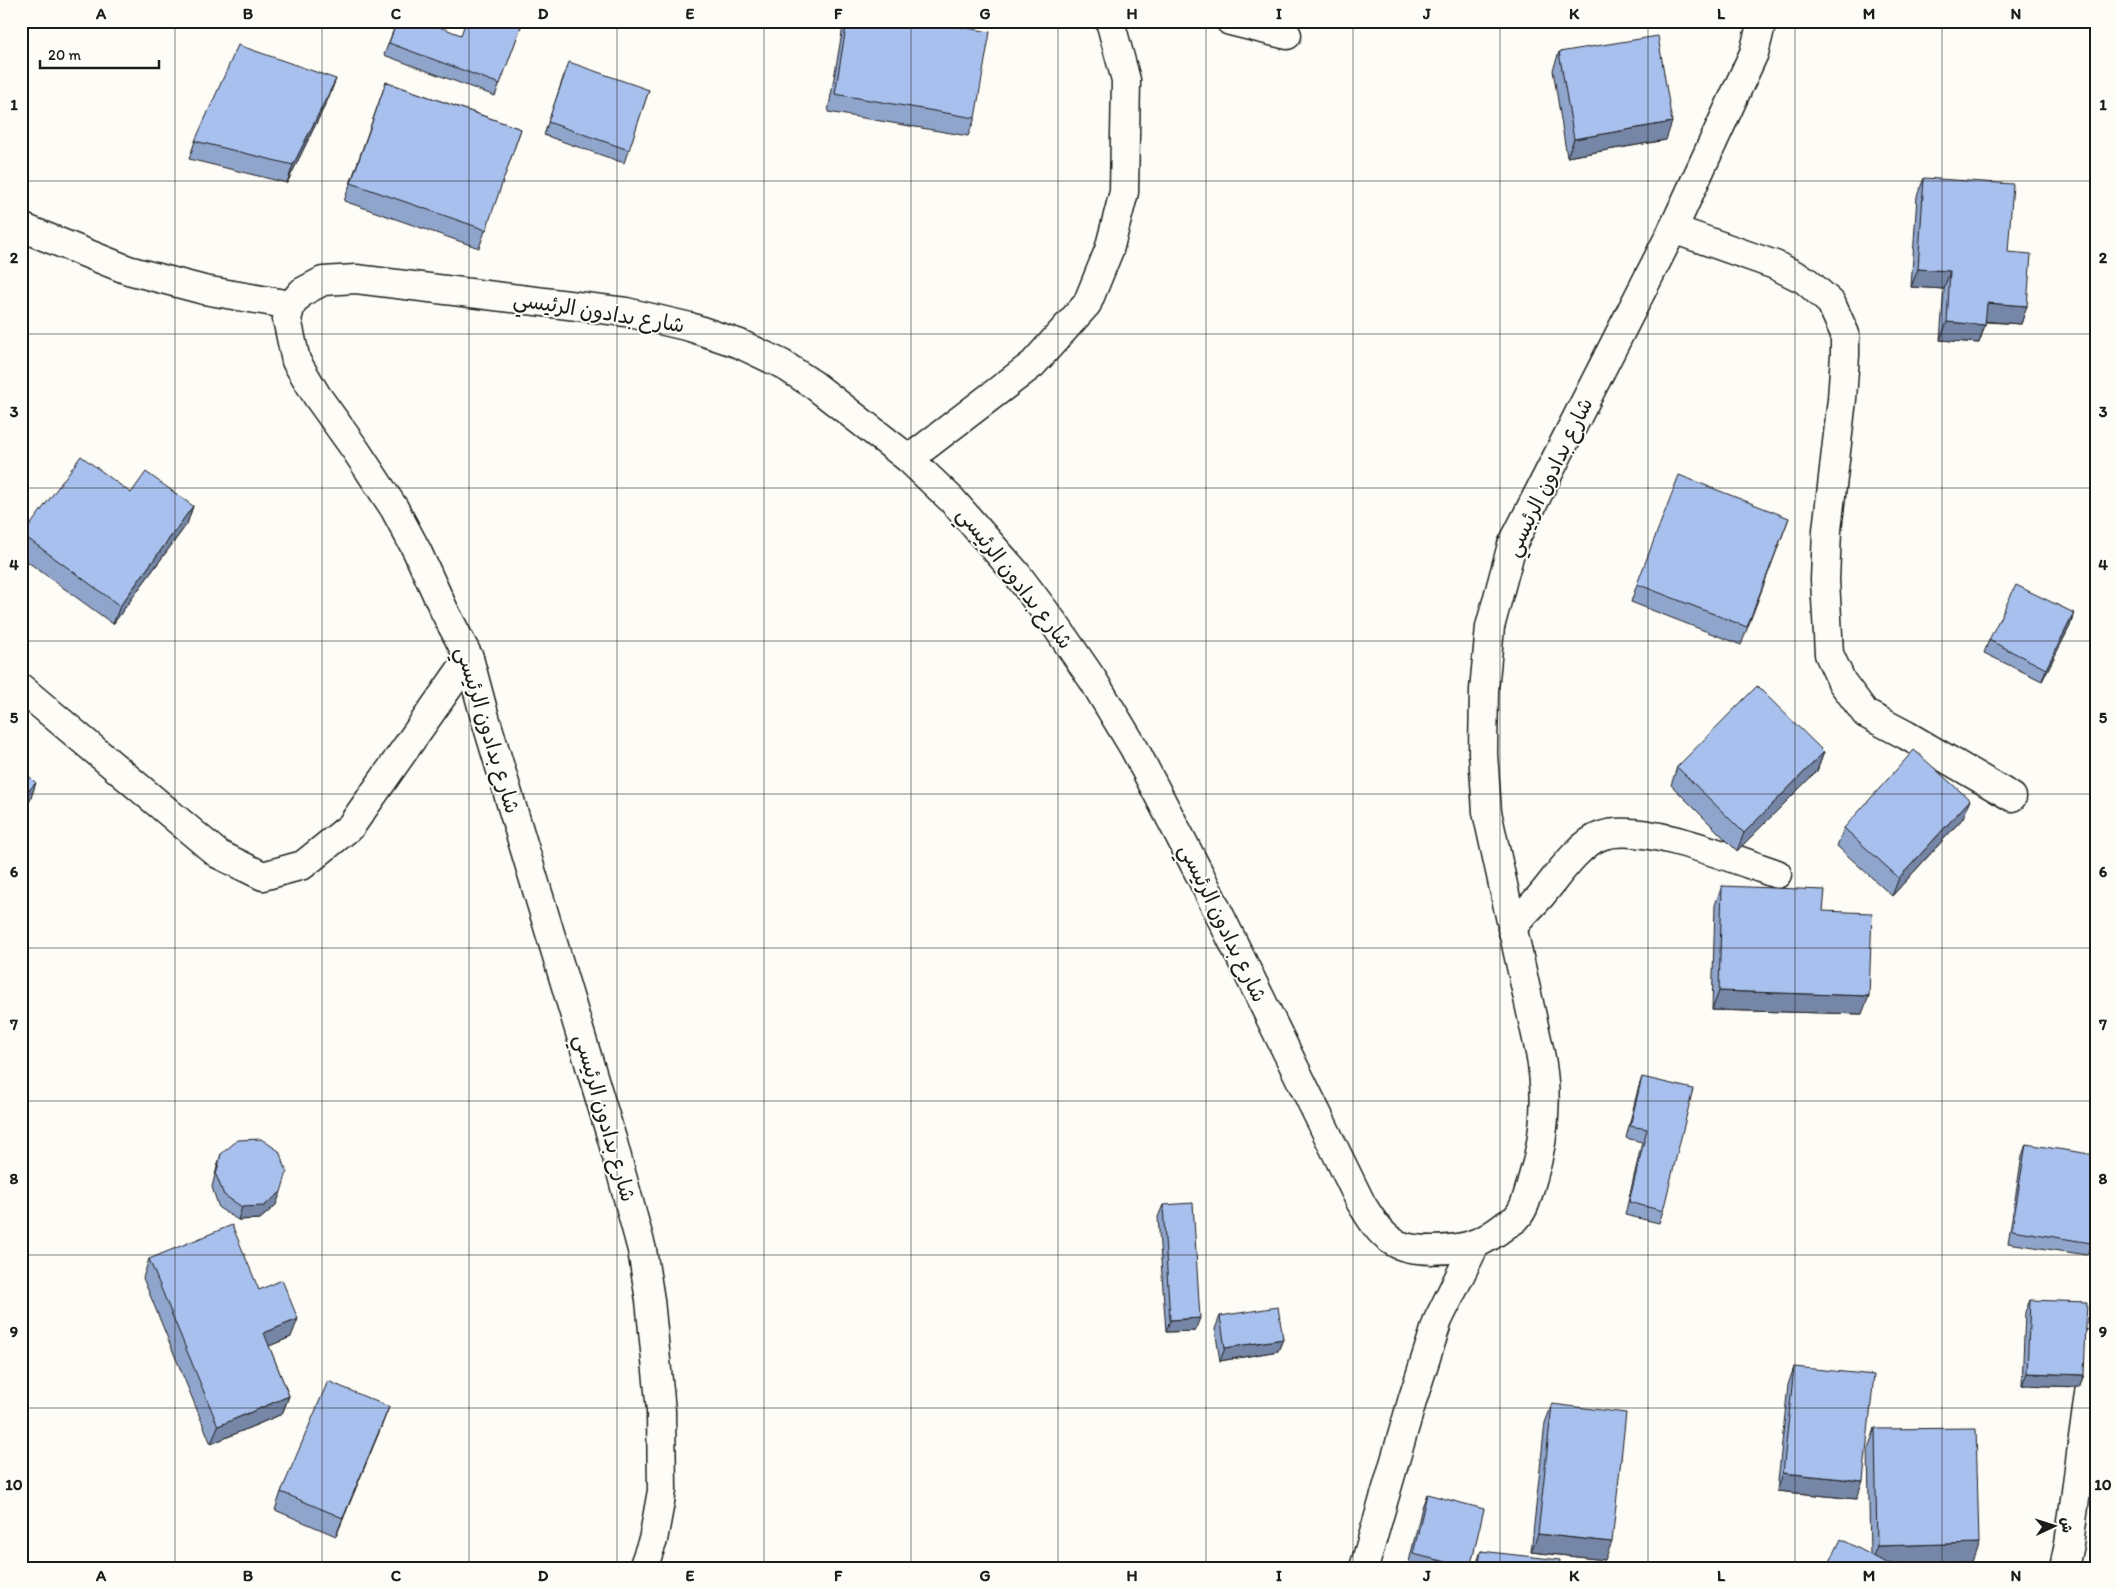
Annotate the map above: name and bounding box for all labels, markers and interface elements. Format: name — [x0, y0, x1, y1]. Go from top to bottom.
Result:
text: A — [95, 4, 107, 23]
text: B — [243, 4, 254, 23]
text: C — [391, 4, 402, 23]
text: D — [538, 4, 549, 23]
text: E — [686, 4, 695, 23]
text: F — [834, 4, 843, 23]
text: G — [979, 4, 991, 23]
text: H — [1126, 4, 1138, 23]
text: I — [1276, 4, 1282, 23]
text: J — [1422, 4, 1431, 23]
text: K — [1569, 4, 1580, 23]
text: L — [1717, 4, 1726, 23]
text: M — [1863, 4, 1875, 23]
text: N — [2011, 4, 2021, 23]
scale bar — [40, 38, 159, 70]
text: 20 m — [48, 46, 82, 64]
text: 1 — [10, 95, 18, 114]
text: 1 — [2099, 95, 2107, 114]
text: 2 — [10, 248, 19, 267]
text: 2 — [2099, 248, 2108, 267]
street label: شارع بدادون الرئيسي — [511, 286, 687, 344]
street label: شارع بدادون الرئيسي — [1499, 393, 1604, 563]
text: 3 — [10, 402, 19, 421]
text: 3 — [2099, 402, 2108, 421]
street label: شارع بدادون الرئيسي — [947, 502, 1079, 658]
text: 4 — [9, 555, 19, 574]
text: 4 — [2098, 555, 2108, 574]
street label: شارع بدادون الرئيسي — [445, 643, 526, 818]
text: 5 — [10, 708, 19, 727]
text: 5 — [2099, 708, 2108, 727]
street label: شارع بدادون الرئيسي — [1168, 839, 1273, 1009]
text: 6 — [10, 862, 19, 881]
text: 6 — [2099, 862, 2108, 881]
text: 7 — [9, 1015, 18, 1034]
text: 7 — [2098, 1015, 2107, 1034]
street label: شارع بدادون الرئيسي — [563, 1031, 641, 1206]
text: 8 — [10, 1169, 19, 1188]
text: 8 — [2099, 1169, 2108, 1188]
text: 9 — [10, 1322, 18, 1341]
text: 9 — [2099, 1322, 2107, 1341]
text: 10 — [5, 1475, 23, 1494]
text: 10 — [2094, 1475, 2112, 1494]
north arrow — [2030, 1502, 2080, 1552]
text: ش — [2057, 1517, 2075, 1533]
text: A — [95, 1566, 107, 1585]
text: B — [243, 1566, 254, 1585]
text: C — [391, 1566, 402, 1585]
text: D — [538, 1566, 549, 1585]
text: E — [686, 1566, 695, 1585]
text: F — [834, 1566, 843, 1585]
text: G — [979, 1566, 991, 1585]
text: H — [1126, 1566, 1138, 1585]
text: I — [1276, 1566, 1282, 1585]
text: J — [1422, 1566, 1431, 1585]
text: K — [1569, 1566, 1580, 1585]
text: L — [1717, 1566, 1726, 1585]
text: M — [1863, 1566, 1875, 1585]
text: N — [2011, 1566, 2021, 1585]

